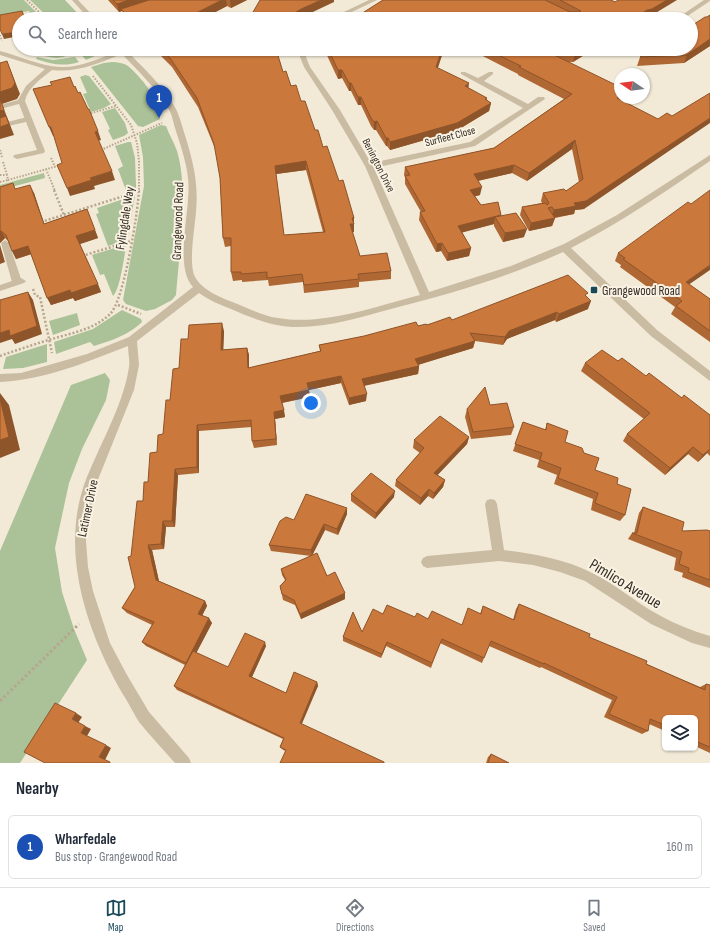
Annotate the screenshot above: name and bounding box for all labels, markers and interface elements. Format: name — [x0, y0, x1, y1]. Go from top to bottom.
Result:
search box — [12, 12, 698, 56]
icon: search — [26, 23, 48, 45]
text: Search here — [58, 25, 118, 44]
north arrow — [614, 68, 650, 104]
pin: 1 — [146, 85, 172, 118]
street label: Surfleet Close — [423, 124, 477, 149]
street label: Benington Drive — [359, 136, 398, 194]
street label: Grangewood Road — [169, 182, 187, 260]
street label: Fylingdale Way — [112, 185, 138, 251]
place label: Grangewood Road — [602, 283, 680, 299]
marker: Grangewood Road — [589, 285, 599, 295]
your location — [301, 393, 321, 413]
street label: Latimer Drive — [74, 478, 102, 538]
street label: Pimlico Avenue — [586, 555, 665, 613]
map controls — [662, 715, 698, 751]
button: layers — [662, 715, 698, 751]
text: Nearby — [16, 779, 59, 799]
text: Wharfedale — [55, 830, 116, 849]
text: 1 — [27, 839, 33, 855]
text: 160 m — [667, 839, 693, 855]
text: Bus stop · Grangewood Road — [55, 849, 177, 865]
tab: Map — [105, 897, 127, 934]
tab: Directions — [336, 897, 374, 934]
tab: Saved — [583, 897, 605, 934]

